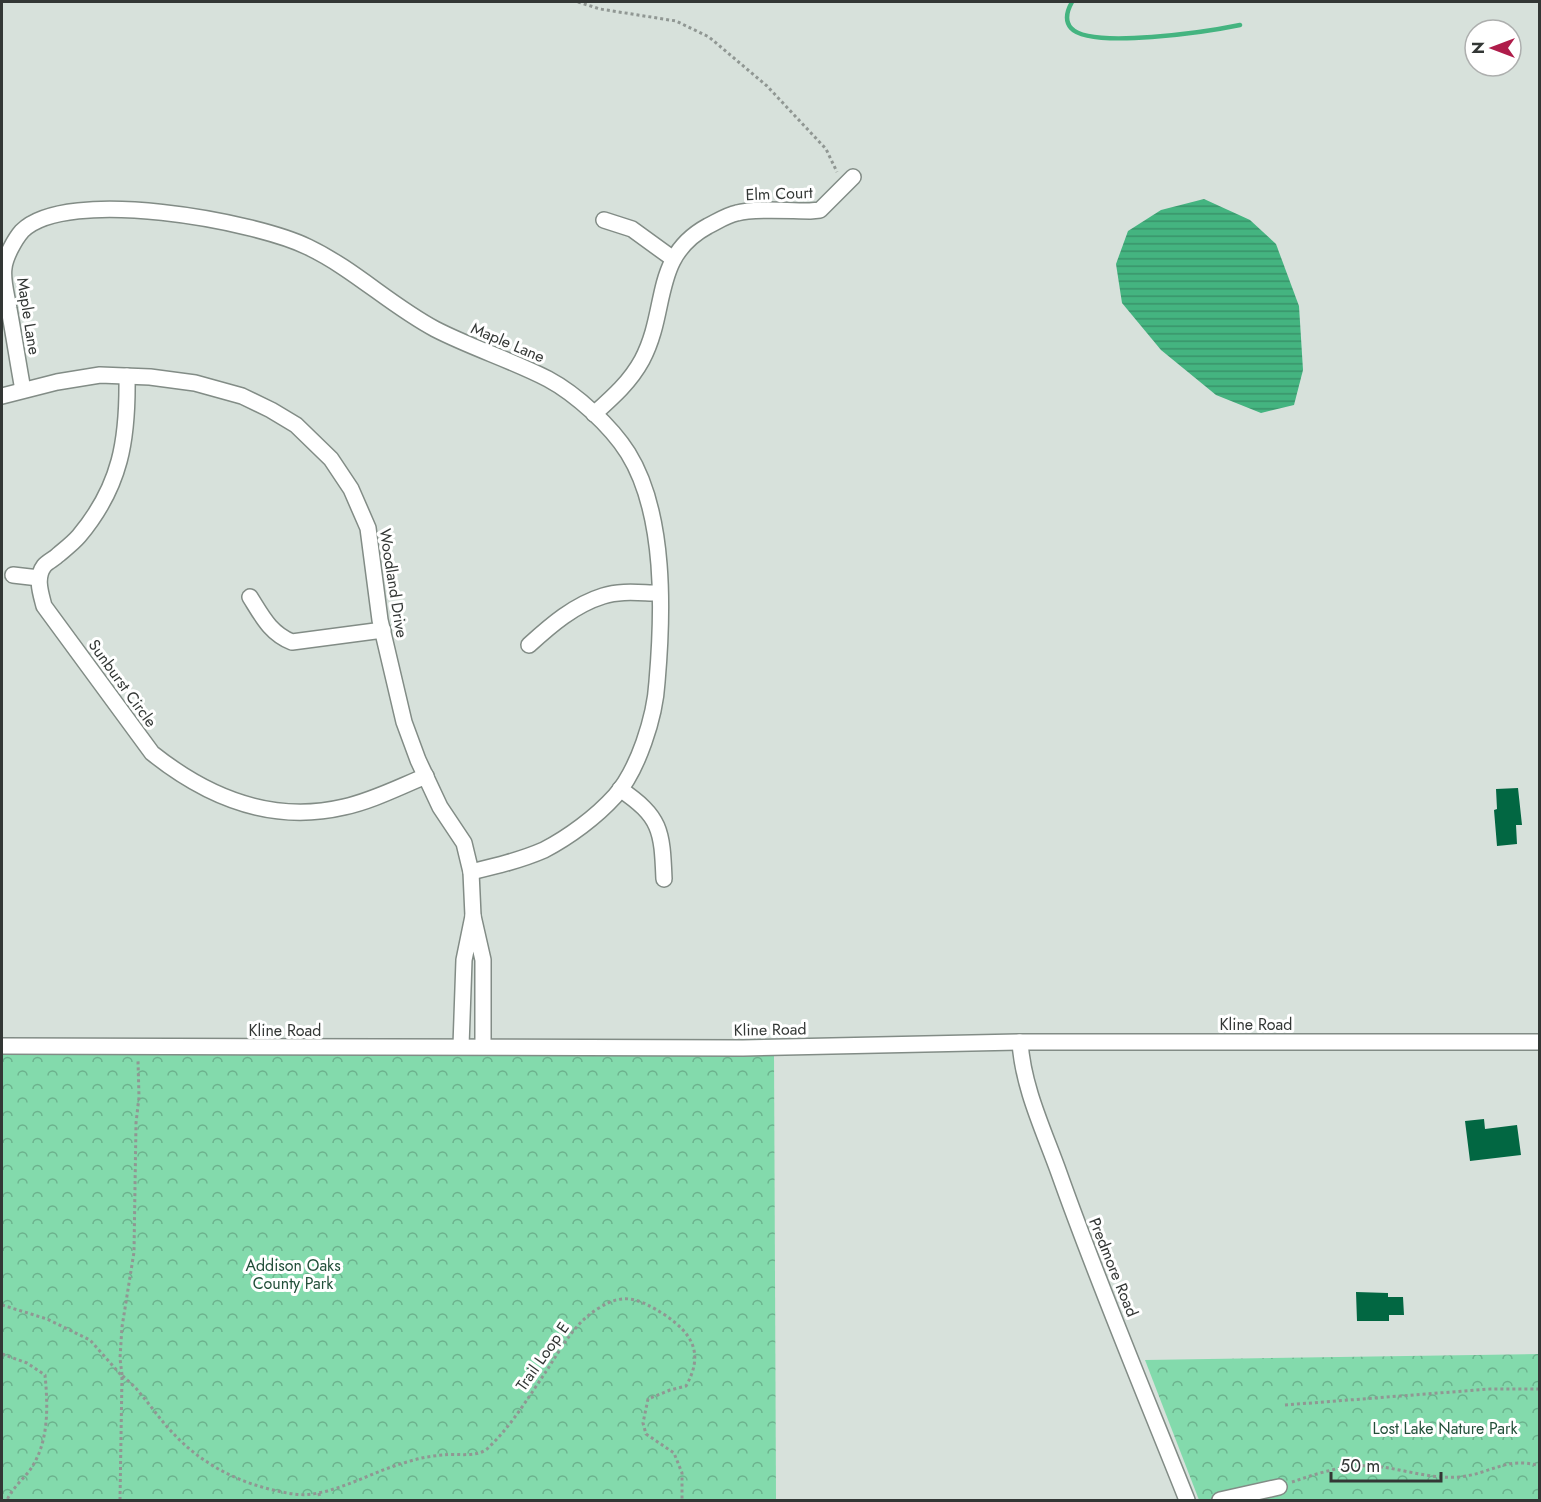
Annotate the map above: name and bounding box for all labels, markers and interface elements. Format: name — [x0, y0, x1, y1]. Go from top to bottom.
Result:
north arrow — [1463, 18, 1523, 78]
text: N — [1467, 42, 1490, 54]
street label: Elm Court — [745, 181, 813, 206]
street label: Maple Lane — [11, 276, 46, 356]
street label: Maple Lane — [467, 317, 548, 368]
street label: Woodland Drive — [374, 527, 414, 639]
street label: Sunburst Circle — [83, 635, 162, 732]
street label: Kline Road — [1220, 1013, 1292, 1036]
street label: Kline Road — [733, 1017, 807, 1042]
street label: Kline Road — [249, 1019, 321, 1042]
street label: Predmore Road — [1083, 1214, 1144, 1320]
park label: Addison Oaks County Park — [245, 1254, 341, 1295]
street label: Trail Loop E — [510, 1317, 575, 1395]
park label: Lost Lake Nature Park — [1373, 1417, 1518, 1440]
scale bar — [1331, 1445, 1440, 1483]
text: 50 m — [1340, 1453, 1380, 1479]

